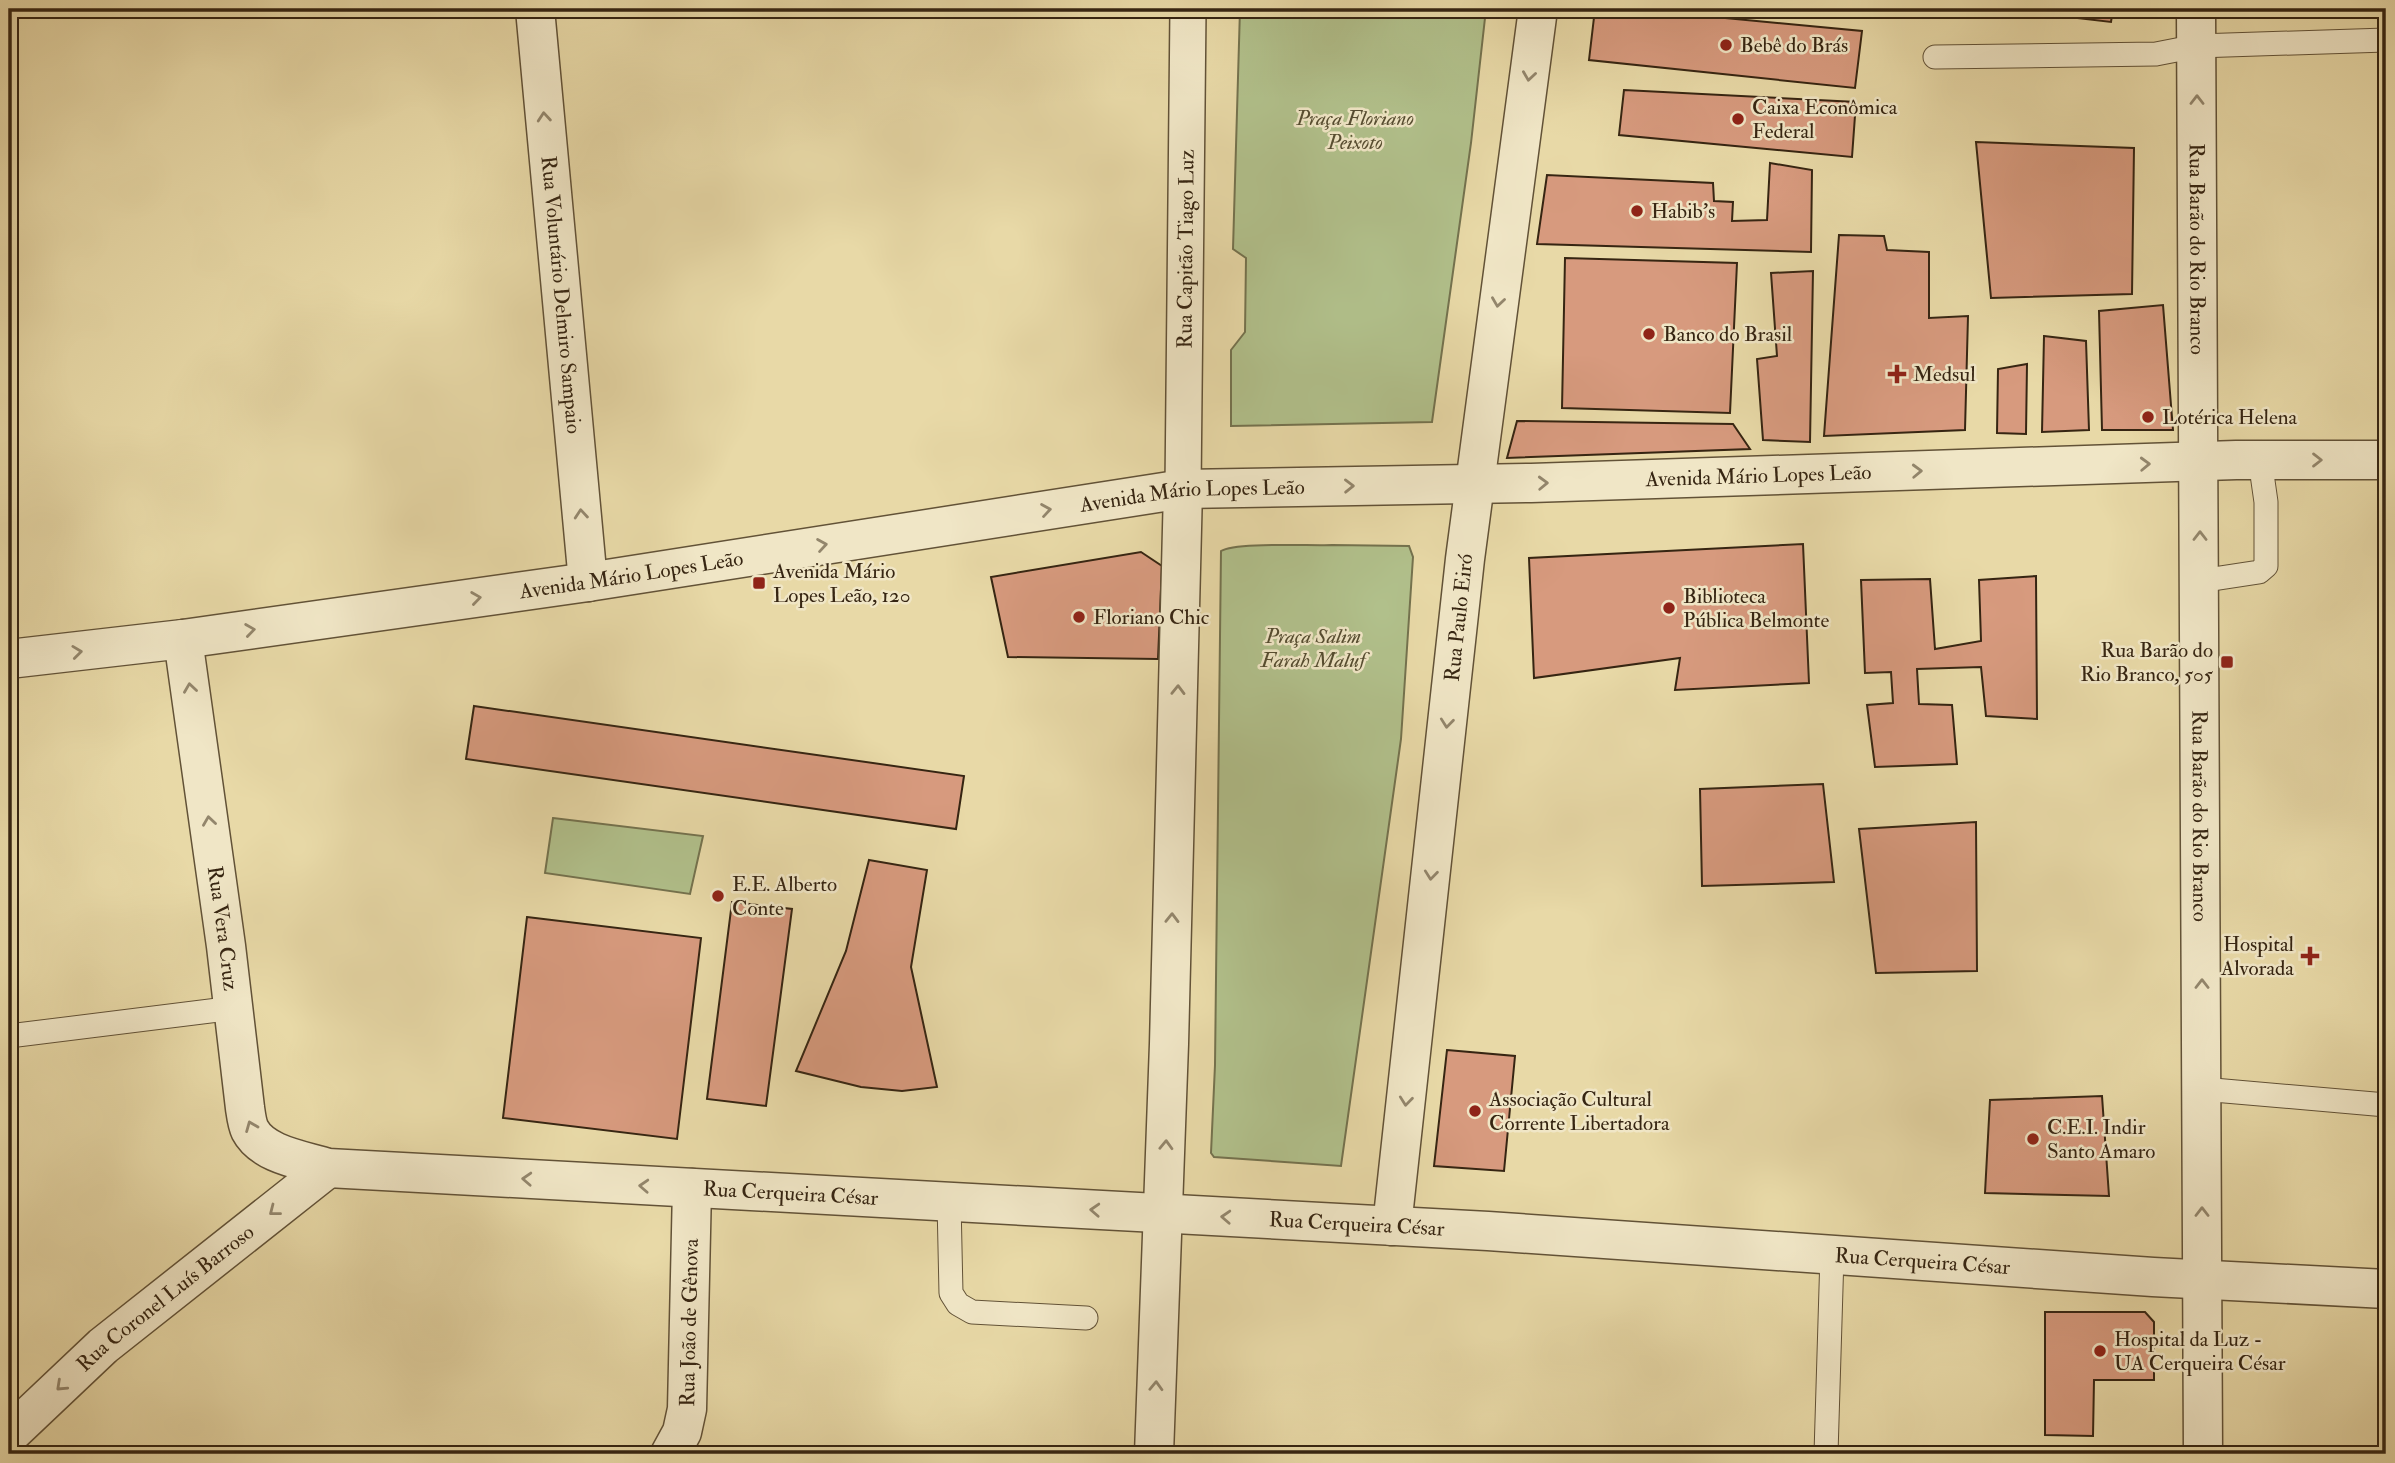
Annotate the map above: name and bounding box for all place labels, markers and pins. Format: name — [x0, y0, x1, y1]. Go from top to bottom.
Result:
place label: Bebê do Brás — [1740, 32, 1848, 59]
marker: Bebê do Brás — [1718, 37, 1734, 53]
place label: Caixa Econômica Federal — [1752, 94, 1898, 145]
marker: Caixa Econômica Federal — [1730, 111, 1746, 127]
place label: Habib's — [1651, 198, 1715, 225]
marker: Habib's — [1629, 203, 1645, 219]
place label: Banco do Brasil — [1663, 321, 1793, 348]
marker: Banco do Brasil — [1641, 326, 1657, 342]
place label: Medsul — [1913, 361, 1976, 388]
marker: Medsul — [1887, 364, 1907, 384]
place label: Lotérica Helena — [2162, 404, 2298, 431]
marker: Lotérica Helena — [2140, 409, 2156, 425]
place label: Avenida Mário Lopes Leão, 120 — [772, 558, 910, 609]
marker: Avenida Mário Lopes Leão, 120 — [751, 575, 767, 591]
place label: Biblioteca Pública Belmonte — [1683, 583, 1829, 634]
marker: Biblioteca Pública Belmonte — [1661, 600, 1677, 616]
place label: Floriano Chic — [1093, 604, 1210, 631]
marker: Floriano Chic — [1071, 609, 1087, 625]
place label: Rua Barão do Rio Branco, 505 — [2080, 637, 2214, 688]
marker: Rua Barão do Rio Branco, 505 — [2219, 654, 2235, 670]
place label: E.E. Alberto Conte — [732, 871, 837, 922]
marker: E.E. Alberto Conte — [710, 888, 726, 904]
place label: Hospital Alvorada — [2220, 931, 2295, 982]
marker: Hospital Alvorada — [2300, 946, 2320, 966]
place label: Associação Cultural Corrente Libertadora — [1488, 1086, 1670, 1137]
marker: Associação Cultural Corrente Libertadora — [1467, 1103, 1483, 1119]
place label: C.E.I. Indir Santo Amaro — [2047, 1114, 2155, 1165]
marker: C.E.I. Indir Santo Amaro — [2025, 1131, 2041, 1147]
place label: Hospital da Luz - UA Cerqueira César — [2114, 1326, 2286, 1377]
marker: Hospital da Luz - UA Cerqueira César — [2092, 1343, 2108, 1359]

